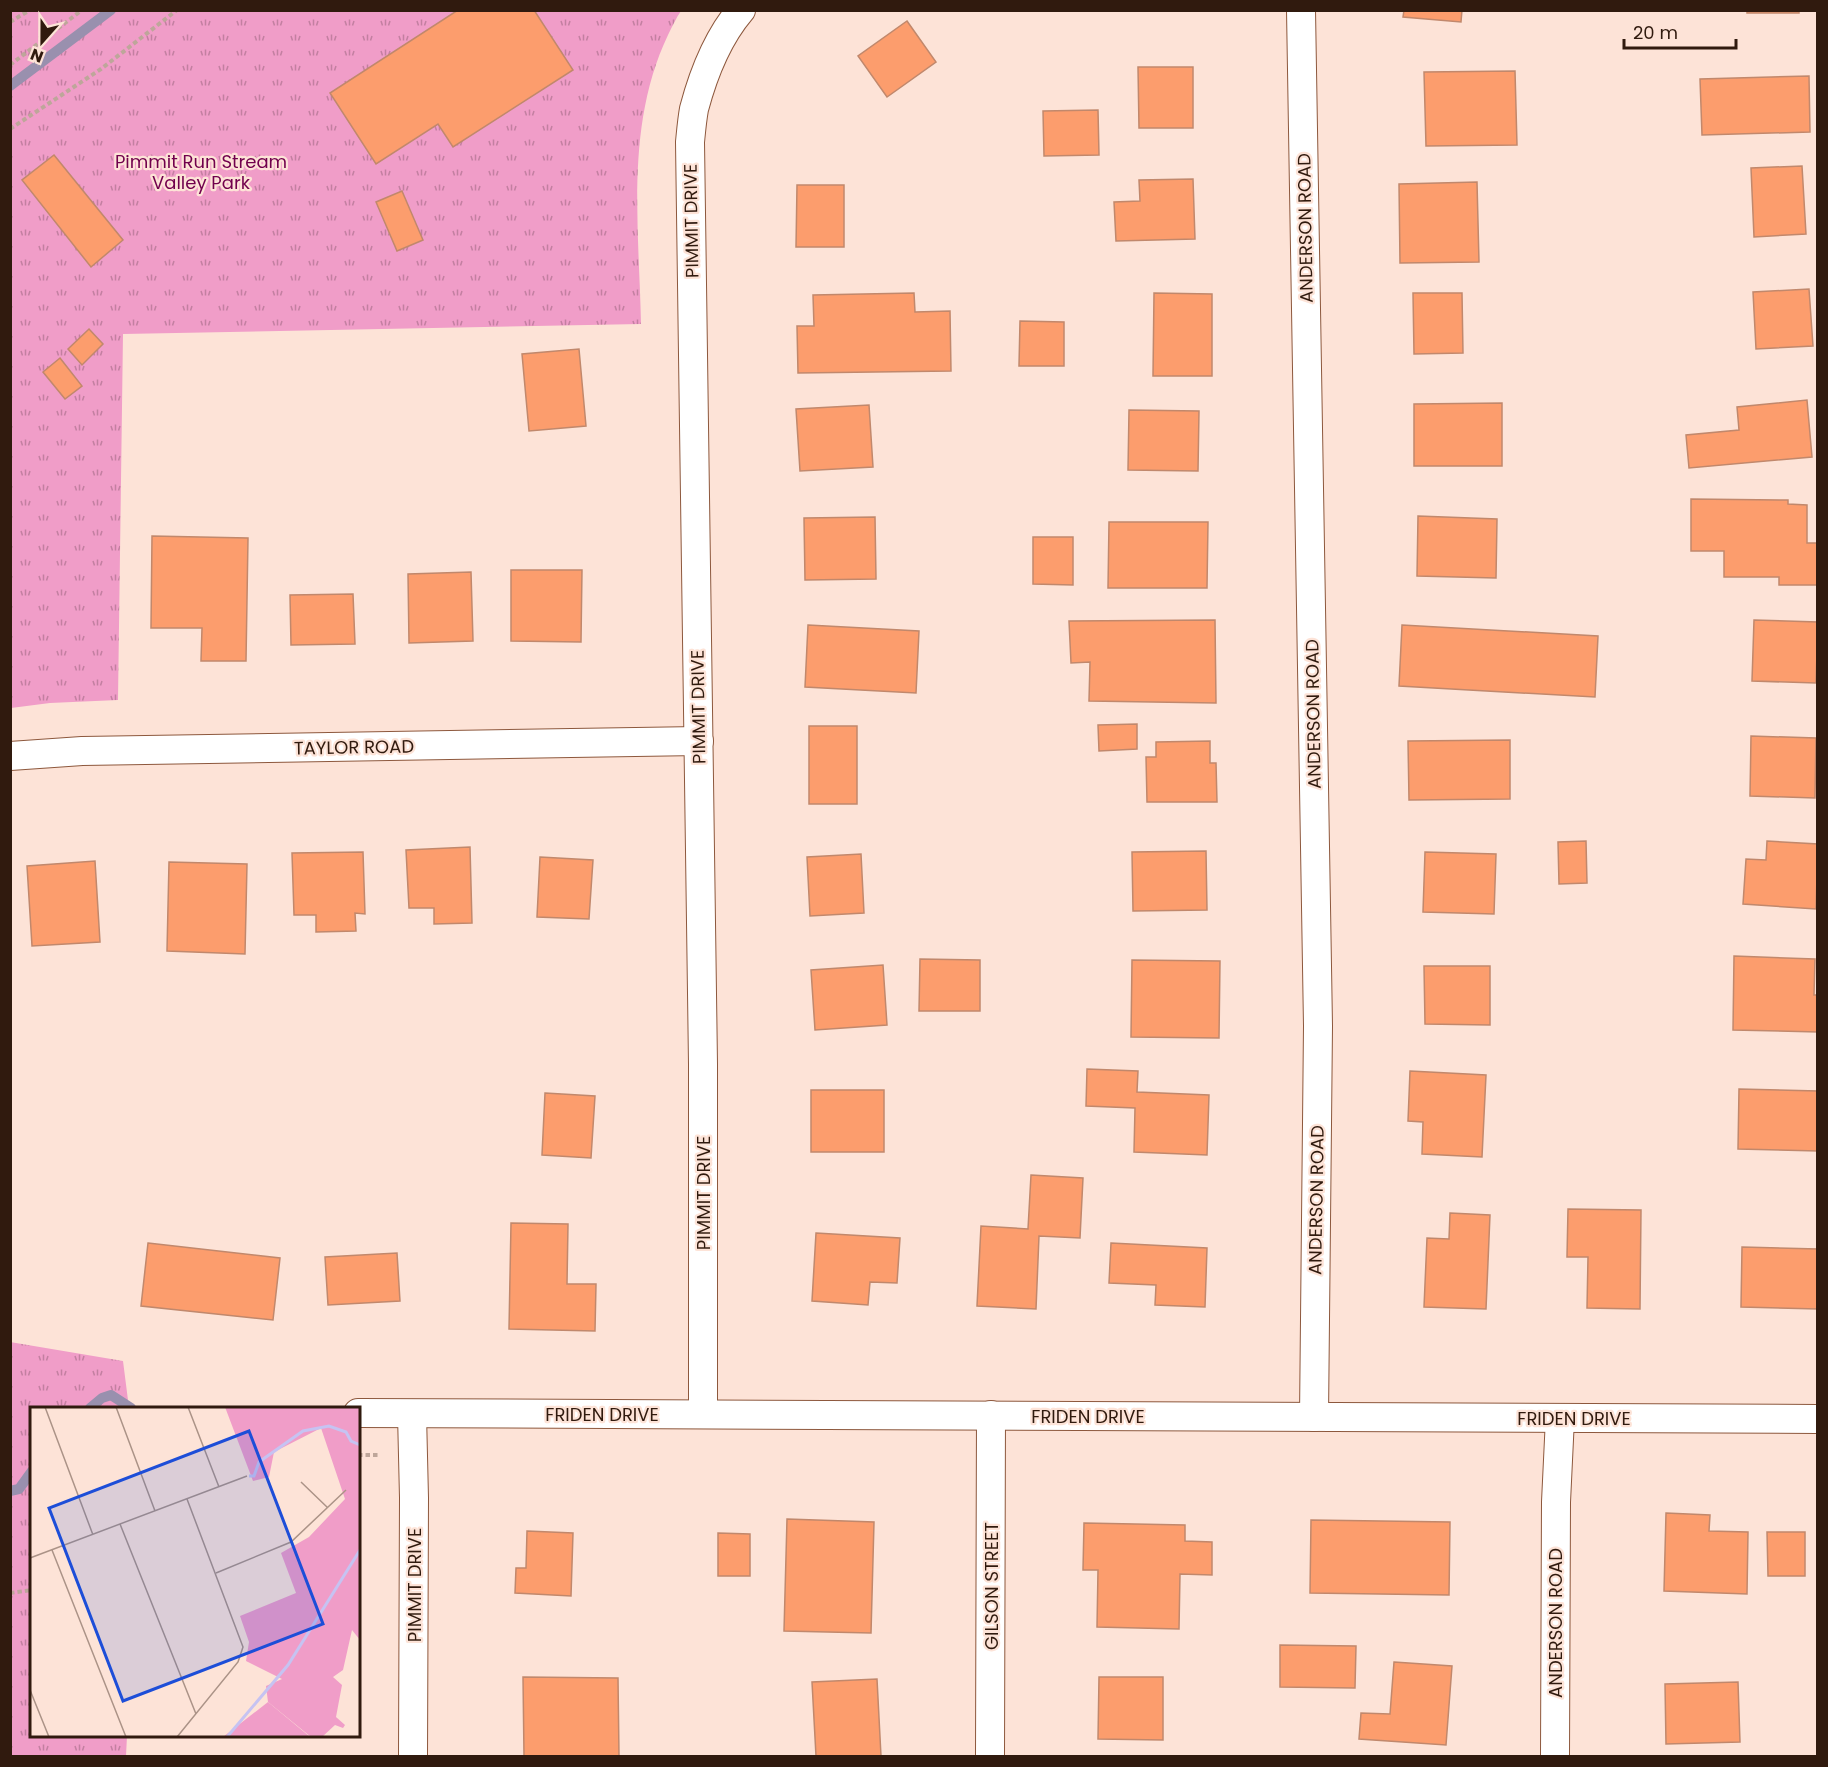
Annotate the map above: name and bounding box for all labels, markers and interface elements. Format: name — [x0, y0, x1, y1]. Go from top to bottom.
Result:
north arrow — [12, 12, 72, 72]
scale bar — [1624, 12, 1736, 50]
text: 20 m — [1633, 20, 1678, 45]
text: N — [27, 43, 47, 68]
park label: Pimmit Run Stream Valley Park — [115, 149, 287, 195]
street label: ANDERSON ROAD — [1291, 153, 1319, 303]
street label: PIMMIT DRIVE — [678, 164, 704, 278]
street label: ANDERSON ROAD — [1299, 639, 1327, 789]
street label: PIMMIT DRIVE — [685, 650, 711, 764]
street label: TAYLOR ROAD — [294, 733, 414, 761]
street label: ANDERSON ROAD — [1302, 1125, 1330, 1275]
street label: PIMMIT DRIVE — [691, 1136, 716, 1250]
street label: FRIDEN DRIVE — [545, 1402, 659, 1427]
street label: FRIDEN DRIVE — [1031, 1404, 1145, 1429]
street label: FRIDEN DRIVE — [1517, 1406, 1631, 1431]
inset map — [30, 1407, 360, 1737]
street label: GILSON STREET — [979, 1522, 1004, 1650]
street label: PIMMIT DRIVE — [402, 1528, 427, 1642]
street label: ANDERSON ROAD — [1543, 1548, 1568, 1698]

